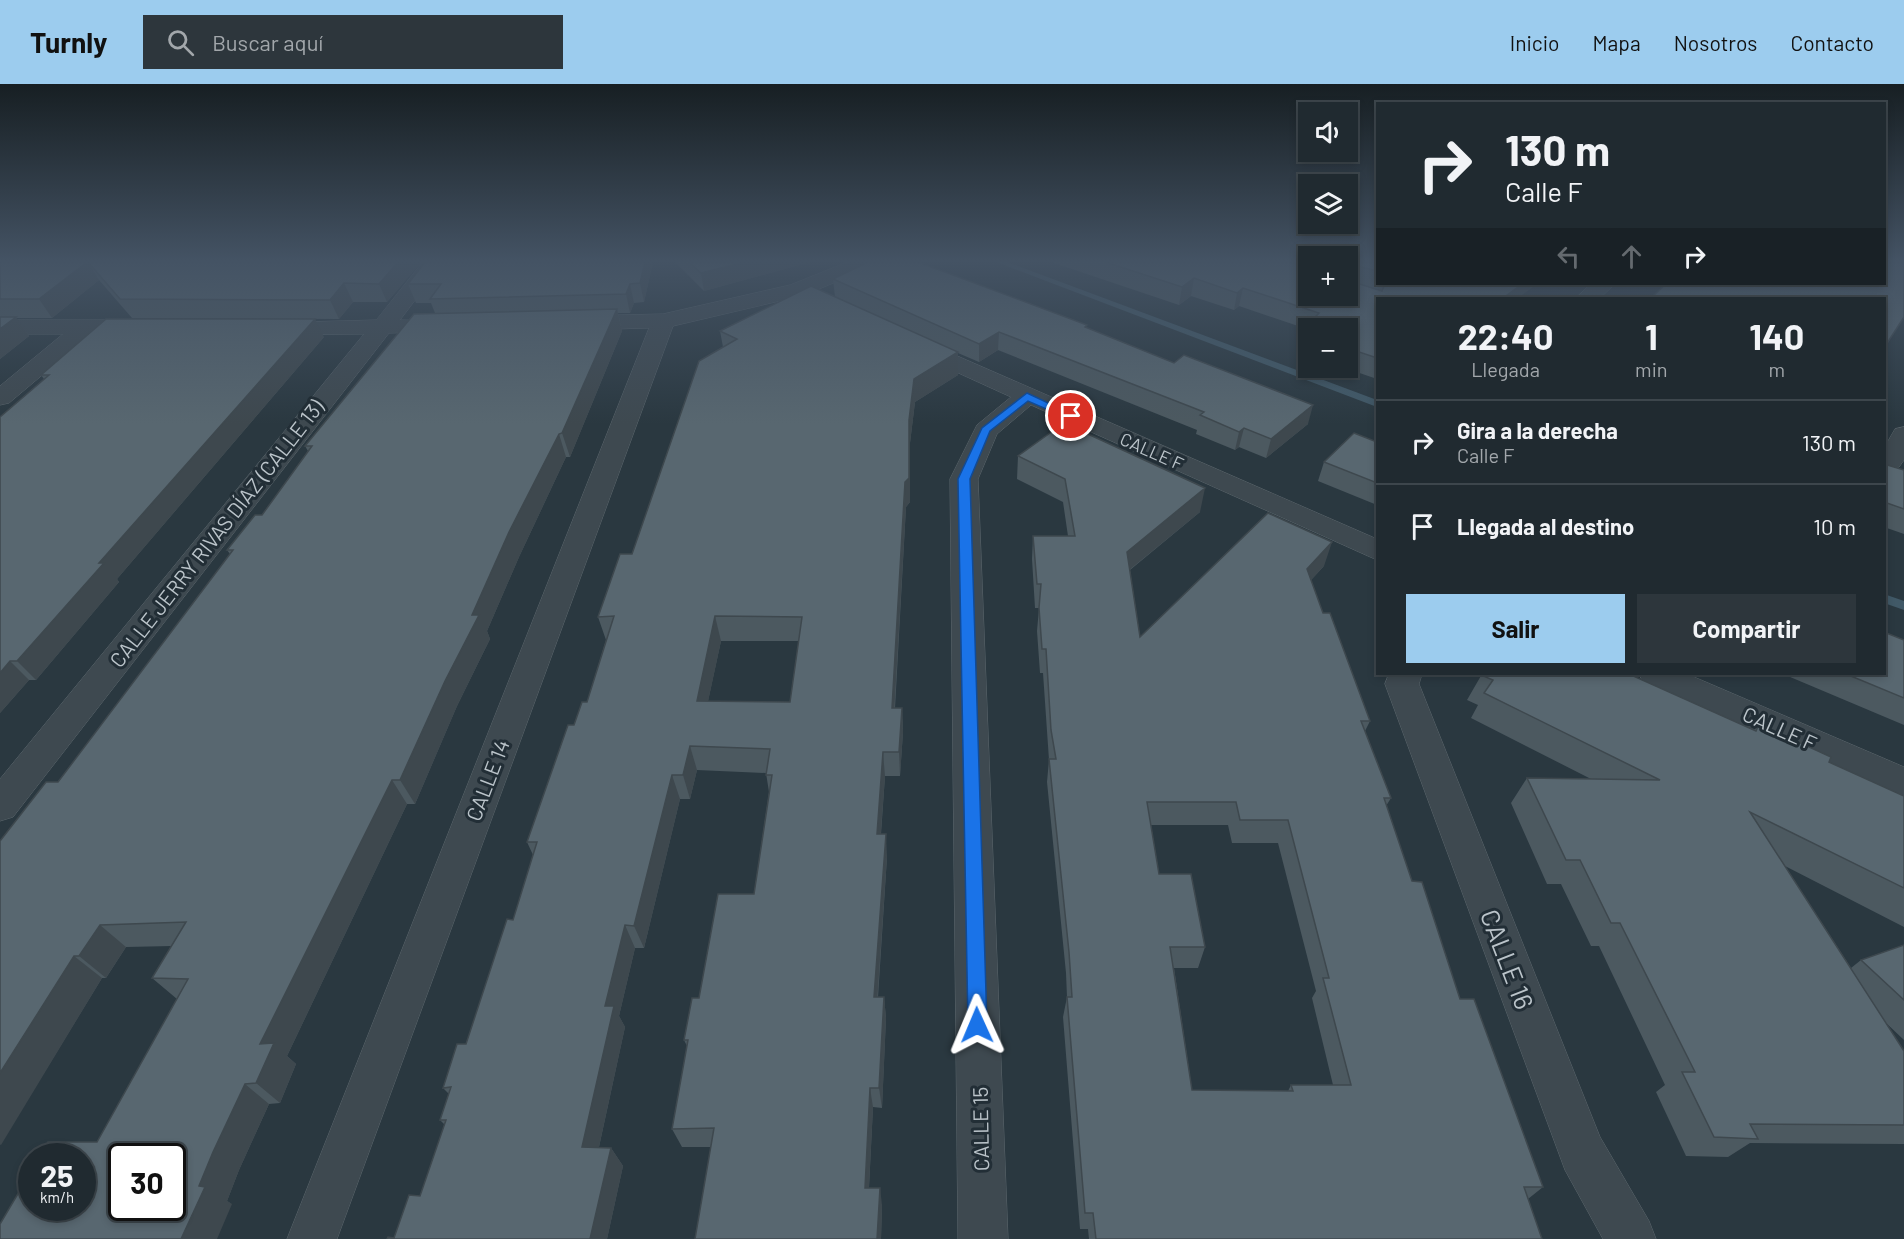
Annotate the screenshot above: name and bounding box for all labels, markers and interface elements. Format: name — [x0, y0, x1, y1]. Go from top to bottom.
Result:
search box — [143, 15, 563, 69]
text: Turnly — [30, 25, 107, 59]
icon: search — [164, 26, 197, 59]
text: Buscar aquí — [212, 29, 323, 55]
text: Inicio — [1510, 30, 1560, 55]
text: Mapa — [1593, 30, 1641, 55]
text: Nosotros — [1674, 30, 1757, 55]
text: Contacto — [1790, 30, 1874, 55]
map controls — [1298, 102, 1358, 378]
button: sound — [1298, 102, 1358, 162]
text: 130 m — [1505, 124, 1610, 174]
icon: right — [1406, 126, 1484, 204]
button: layers — [1298, 174, 1358, 234]
text: Calle F — [1505, 175, 1583, 207]
icon: left — [1552, 240, 1585, 273]
icon: ahead — [1615, 240, 1648, 273]
icon: right — [1678, 240, 1711, 273]
button: + — [1298, 246, 1358, 306]
text: 22:40 — [1458, 314, 1553, 357]
text: 1 — [1645, 314, 1658, 357]
text: 140 — [1749, 314, 1804, 357]
button: − — [1298, 318, 1358, 378]
text: Llegada — [1471, 357, 1540, 381]
text: min — [1635, 357, 1668, 381]
text: m — [1768, 357, 1785, 381]
pin — [1045, 390, 1096, 441]
street label: CALLE JERRY RIVAS DÍAZ (CALLE 13) — [104, 394, 329, 672]
icon: arrive — [1054, 399, 1087, 432]
text: Gira a la derecha — [1457, 417, 1618, 443]
icon: right — [1406, 426, 1439, 459]
street label: CALLE F — [1117, 427, 1187, 475]
text: 130 m — [1802, 429, 1856, 455]
text: Calle F — [1457, 443, 1514, 467]
icon: arrive — [1406, 510, 1439, 543]
text: Llegada al destino — [1457, 513, 1634, 539]
text: 10 m — [1813, 513, 1856, 539]
button: Salir — [1406, 594, 1625, 663]
button: Compartir — [1637, 594, 1856, 663]
street label: CALLE F — [1739, 701, 1821, 755]
street label: CALLE 14 — [460, 736, 514, 824]
street label: CALLE 16 — [1475, 905, 1541, 1013]
position arrow — [945, 993, 1009, 1057]
street label: CALLE 15 — [967, 1087, 993, 1171]
speed limit sign: 30 — [108, 1143, 186, 1221]
text: 25 — [41, 1157, 73, 1193]
text: km/h — [40, 1188, 74, 1206]

